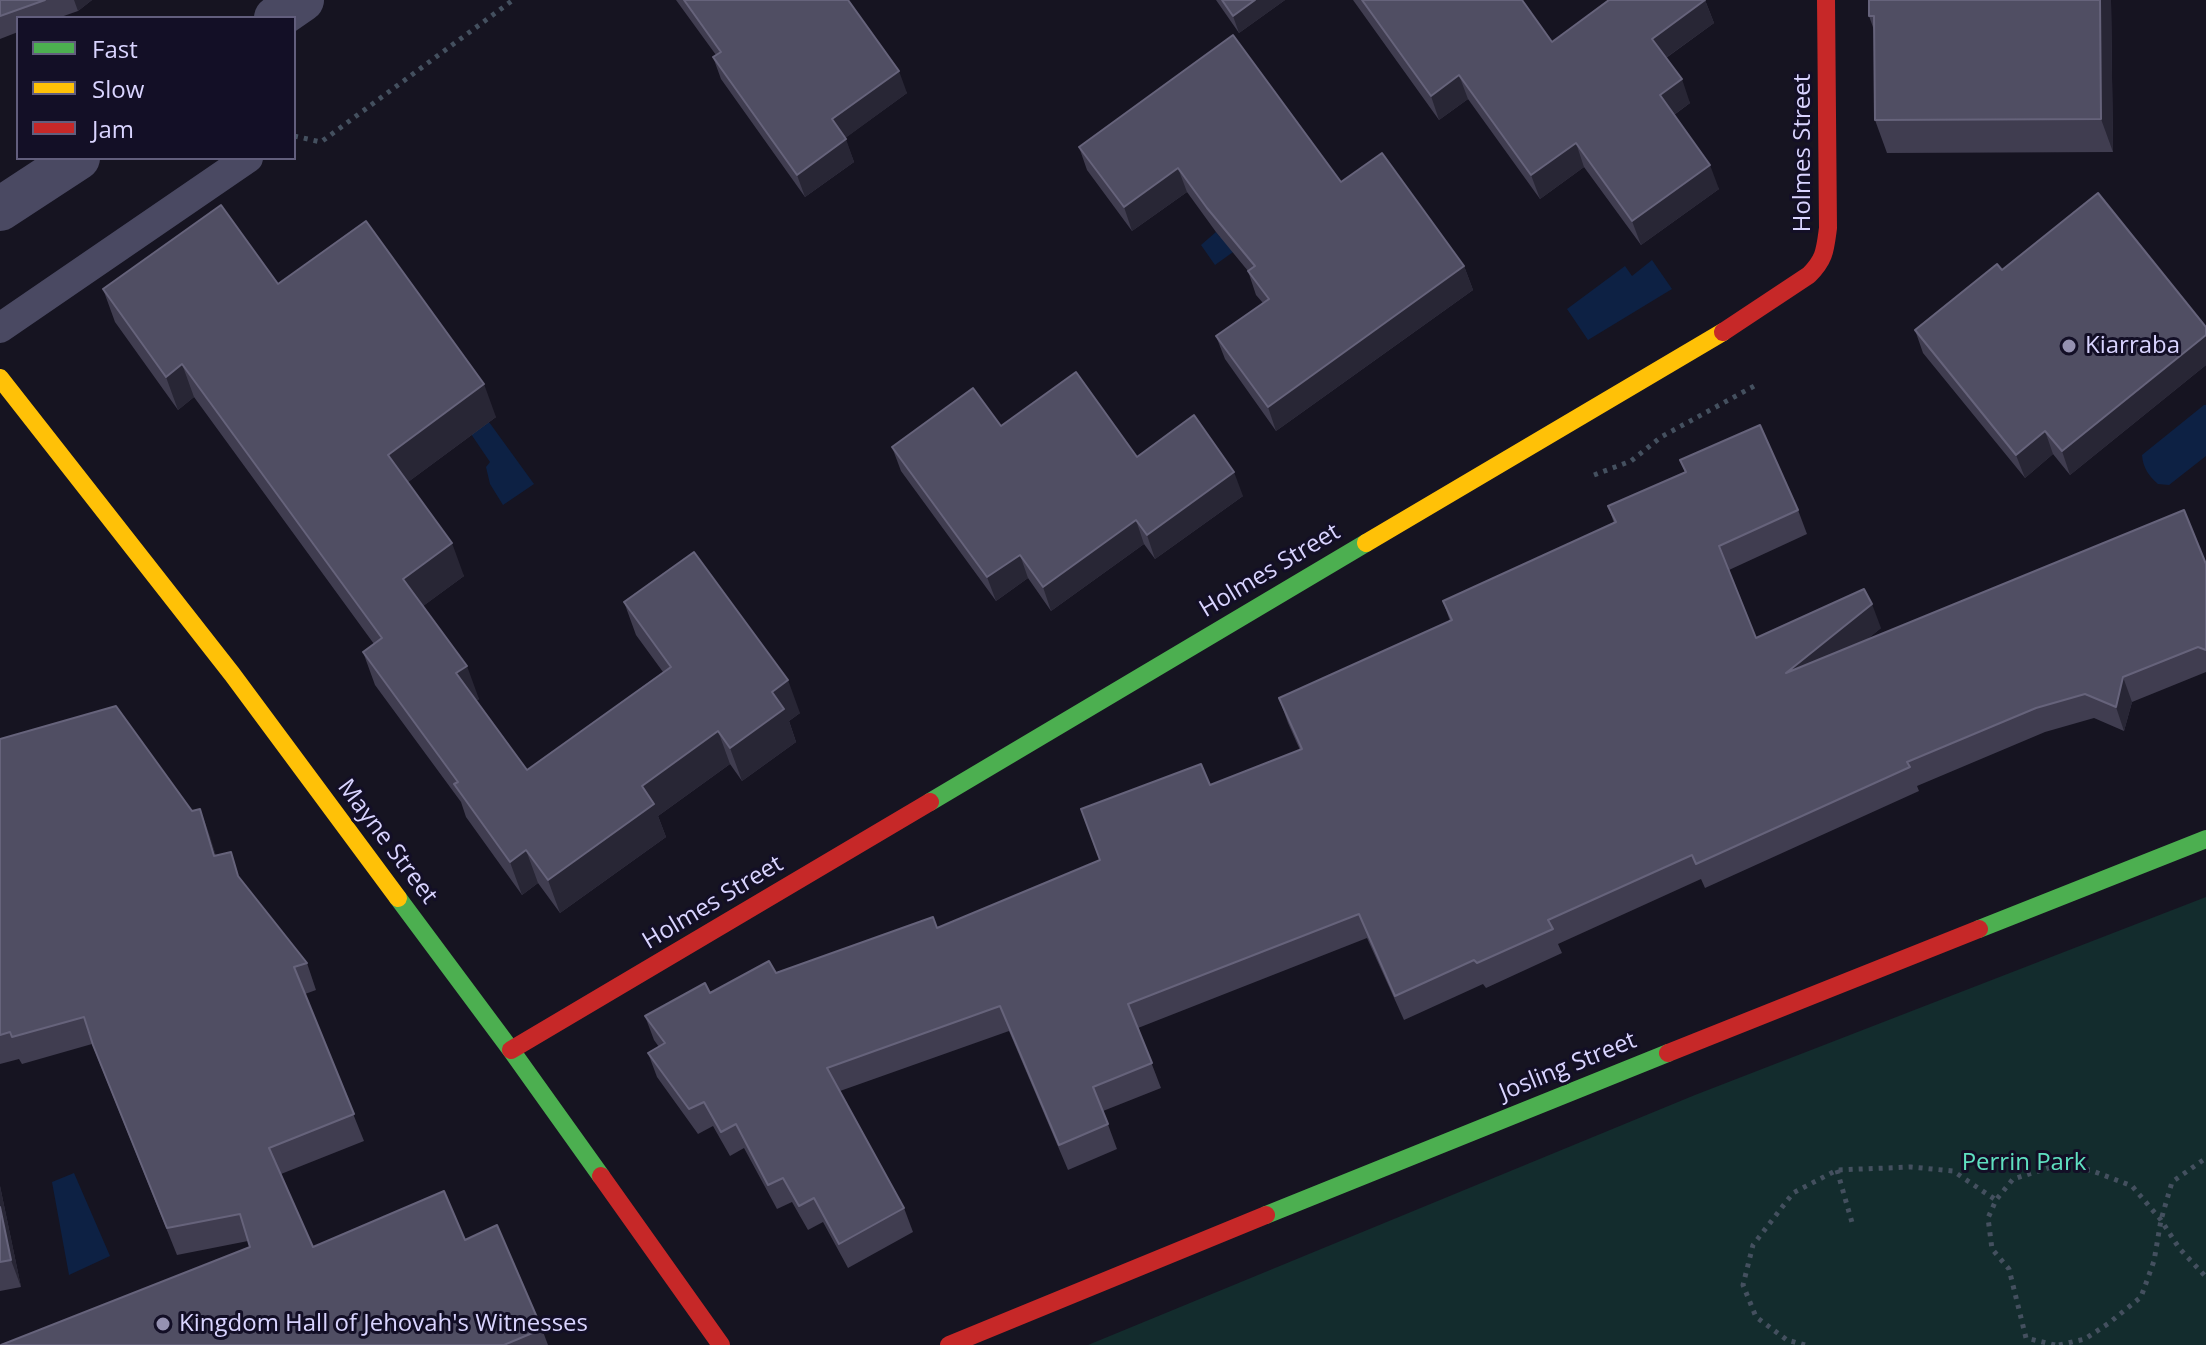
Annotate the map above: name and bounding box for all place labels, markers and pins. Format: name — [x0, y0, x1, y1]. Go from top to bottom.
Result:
place label: Kiarraba — [2085, 332, 2180, 360]
marker: Kiarraba — [2060, 337, 2078, 355]
place label: Kingdom Hall of Jehovah's Witnesses — [179, 1310, 588, 1338]
marker: Kingdom Hall of Jehovah's Witnesses — [154, 1315, 172, 1333]

